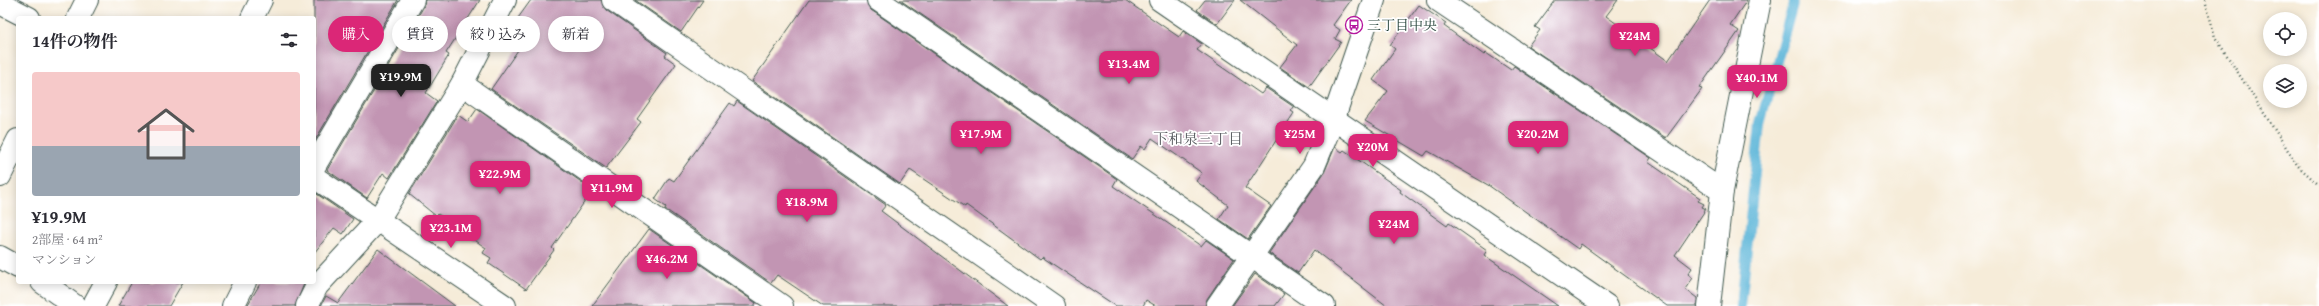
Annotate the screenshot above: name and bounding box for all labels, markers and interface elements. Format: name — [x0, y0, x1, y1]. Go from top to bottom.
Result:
map controls — [2263, 12, 2307, 108]
button: locate — [2263, 12, 2307, 56]
bus stop icon: 三丁目中央 — [1344, 15, 1364, 35]
place label: 三丁目中央 — [1367, 15, 1437, 35]
chip: 購入 — [328, 16, 384, 52]
chip: 賃貸 — [392, 16, 448, 52]
chip: 絞り込み — [456, 16, 540, 52]
chip: 新着 — [548, 16, 604, 52]
pin: ¥24M — [1611, 23, 1659, 57]
text: ¥24M — [1619, 26, 1651, 45]
text: 14件の物件 — [32, 28, 118, 53]
icon: filters — [278, 29, 300, 51]
pin: ¥13.4M — [1096, 51, 1162, 85]
text: ¥13.4M — [1108, 54, 1150, 73]
pin: ¥19.9M — [368, 64, 434, 98]
button: layers — [2263, 64, 2307, 108]
pin: ¥40.1M — [1724, 65, 1790, 99]
text: ¥19.9M — [380, 67, 422, 86]
text: ¥40.1M — [1736, 68, 1778, 87]
icon: home — [130, 98, 202, 170]
pin: ¥17.9M — [948, 121, 1014, 155]
pin: ¥25M — [1276, 121, 1324, 155]
pin: ¥20.2M — [1505, 121, 1571, 155]
text: ¥17.9M — [960, 124, 1002, 143]
text: ¥25M — [1284, 124, 1316, 143]
text: ¥20.2M — [1517, 124, 1559, 143]
district label: 下和泉三丁目 — [1153, 128, 1243, 149]
pin: ¥20M — [1349, 134, 1397, 168]
text: ¥20M — [1357, 137, 1389, 156]
pin: ¥22.9M — [467, 161, 533, 195]
text: ¥22.9M — [479, 164, 521, 183]
pin: ¥11.9M — [579, 175, 645, 209]
text: ¥11.9M — [591, 178, 633, 197]
pin: ¥18.9M — [774, 189, 840, 223]
text: ¥18.9M — [786, 192, 828, 211]
text: ¥19.9M — [32, 204, 87, 229]
pin: ¥24M — [1370, 211, 1418, 245]
text: ¥24M — [1378, 214, 1410, 233]
pin: ¥23.1M — [418, 215, 484, 249]
text: ¥23.1M — [430, 218, 472, 237]
text: 2部屋 · 64 m² — [32, 230, 103, 249]
pin: ¥46.2M — [634, 246, 700, 280]
text: ¥46.2M — [646, 249, 688, 268]
text: マンション — [32, 250, 96, 269]

